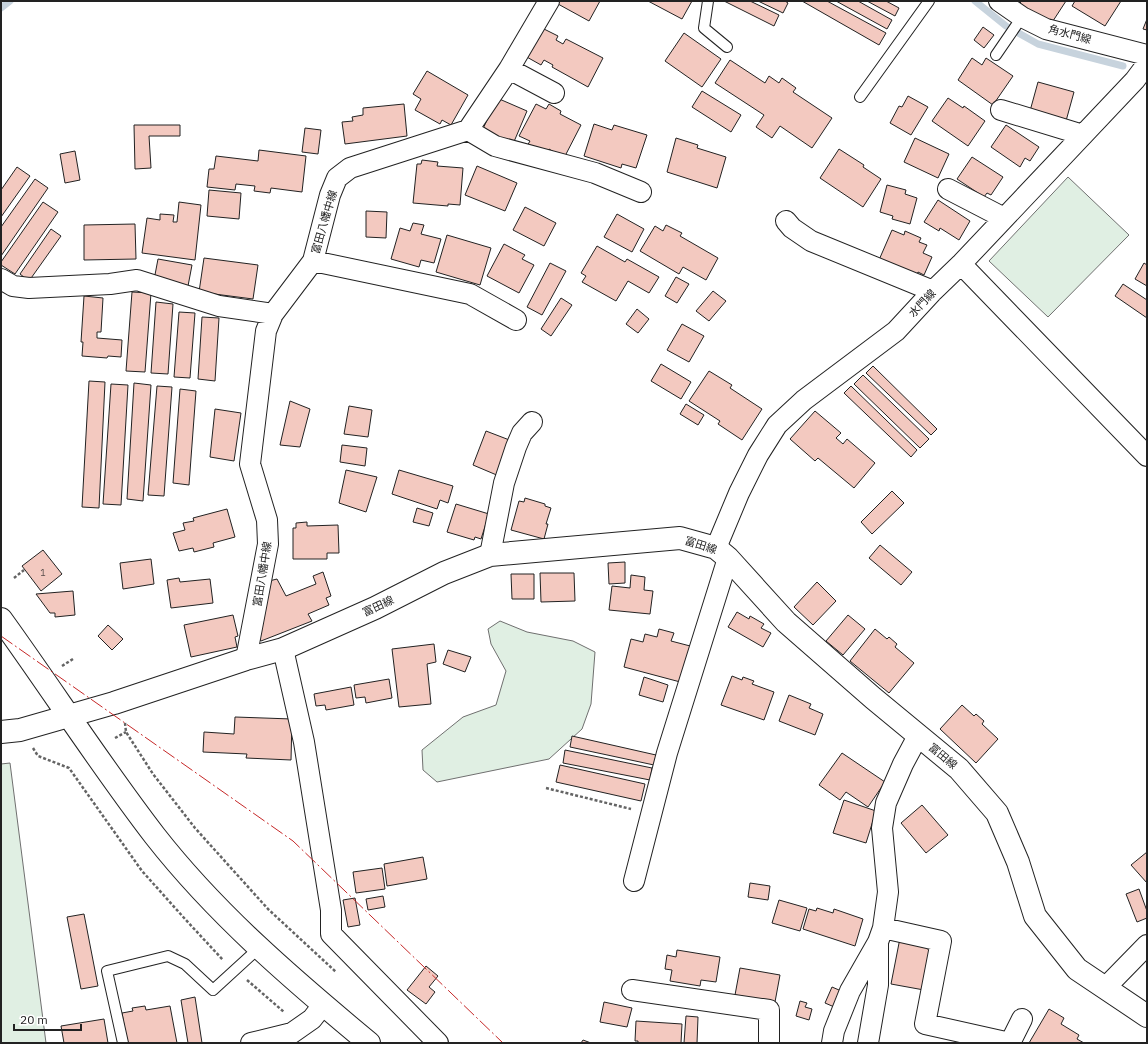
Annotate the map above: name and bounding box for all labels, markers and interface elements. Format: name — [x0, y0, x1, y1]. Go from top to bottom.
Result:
street label: 角水門線 — [1047, 22, 1093, 46]
street label: 富田八幡中線 — [308, 188, 340, 256]
street label: 水門線 — [906, 286, 938, 320]
street label: 富田線 — [683, 533, 719, 557]
street label: 富田八幡中線 — [250, 540, 274, 608]
house number: 1 — [40, 567, 46, 578]
street label: 富田線 — [360, 593, 396, 619]
street label: 富田線 — [926, 740, 960, 772]
scale bar — [14, 1006, 81, 1032]
text: 20 m — [20, 1012, 48, 1027]

